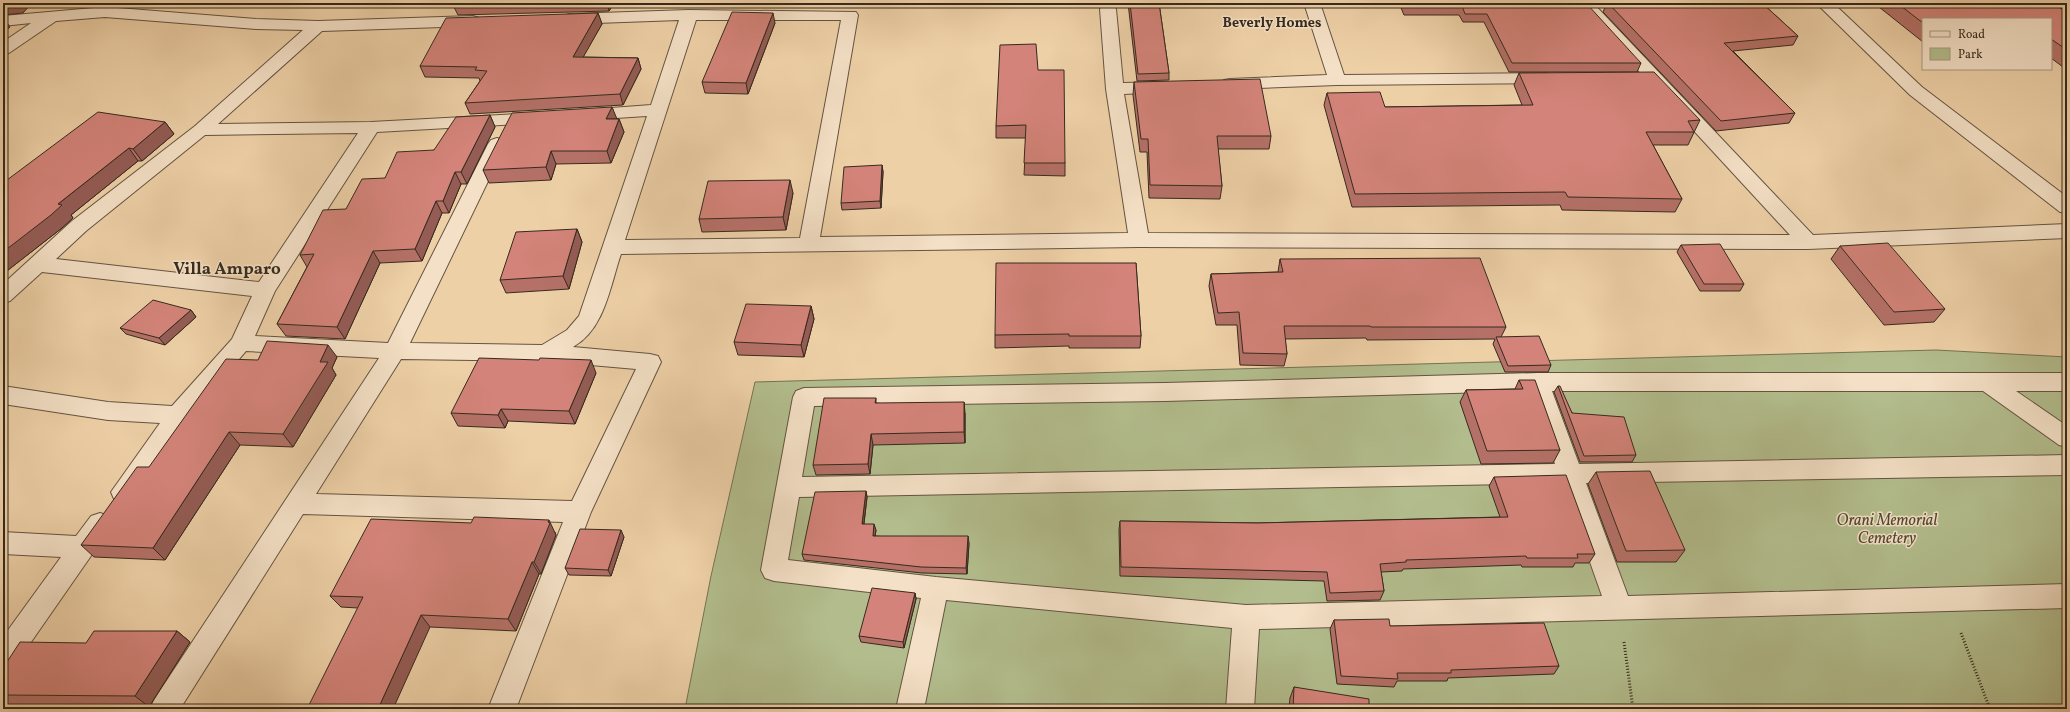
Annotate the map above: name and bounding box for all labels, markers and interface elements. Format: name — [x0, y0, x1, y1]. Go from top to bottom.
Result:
district label: Beverly Homes — [1223, 14, 1321, 33]
legend — [1922, 18, 2052, 70]
text: Road — [1958, 27, 1985, 43]
text: Park — [1958, 47, 1983, 63]
district label: Villa Amparo — [173, 258, 281, 281]
park label: Orani Memorial Cemetery — [1837, 510, 1937, 550]

